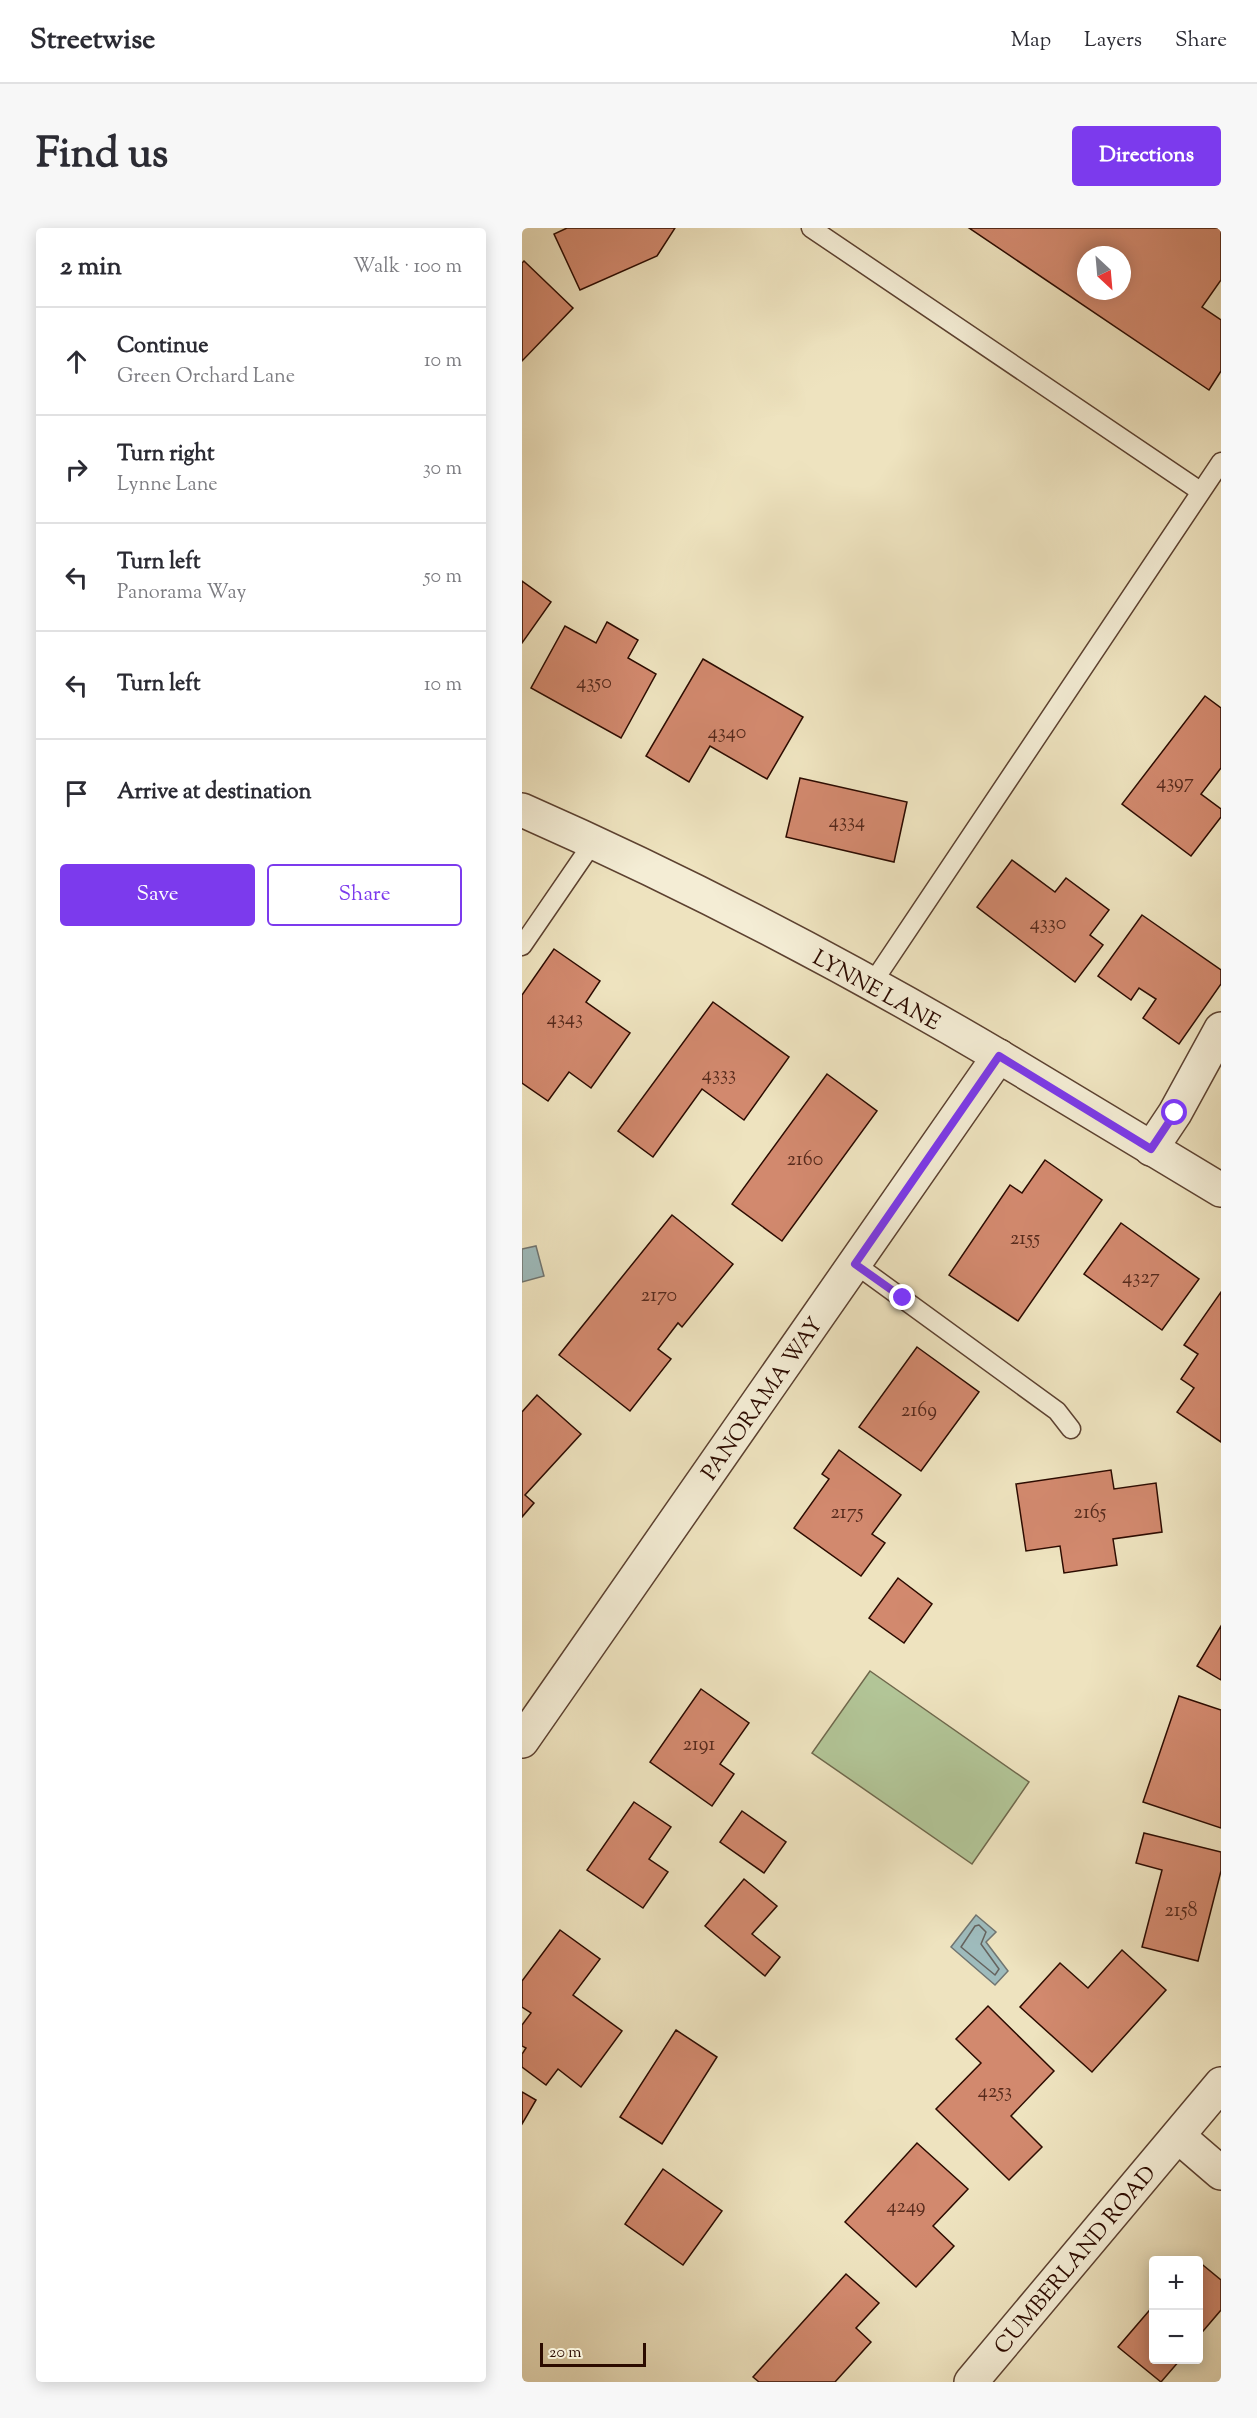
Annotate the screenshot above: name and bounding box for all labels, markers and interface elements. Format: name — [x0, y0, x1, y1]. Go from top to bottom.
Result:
text: Streetwise — [30, 21, 155, 61]
text: Map — [1011, 26, 1051, 56]
text: Layers — [1084, 26, 1142, 56]
text: Share — [1175, 26, 1227, 56]
text: Find us — [36, 126, 168, 186]
button: Directions — [1072, 126, 1221, 186]
north arrow — [1077, 246, 1131, 300]
text: 2 min — [60, 249, 122, 286]
text: Walk · 100 m — [353, 253, 462, 282]
text: Continue — [117, 331, 208, 363]
icon: ahead — [60, 345, 93, 378]
text: 10 m — [424, 347, 462, 376]
text: Green Orchard Lane — [117, 363, 295, 392]
text: Turn right — [117, 439, 214, 471]
icon: right — [60, 453, 93, 486]
text: 30 m — [423, 455, 462, 484]
text: Lynne Lane — [117, 471, 218, 500]
text: Turn left — [117, 547, 200, 579]
icon: left — [60, 561, 93, 594]
text: 50 m — [424, 563, 462, 592]
text: Panorama Way — [117, 579, 246, 608]
icon: left — [60, 669, 93, 702]
text: Turn left — [117, 669, 200, 701]
house number: 4350 — [576, 669, 612, 698]
text: 10 m — [424, 671, 462, 700]
house number: 4340 — [708, 719, 746, 748]
house number: 4397 — [1156, 769, 1194, 798]
icon: arrive — [60, 777, 93, 810]
text: Arrive at destination — [117, 777, 312, 809]
house number: 4334 — [829, 808, 865, 837]
button: Save — [60, 864, 255, 926]
button: Share — [267, 864, 462, 926]
house number: 4330 — [1030, 910, 1066, 939]
street label: LYNNE LANE — [806, 943, 945, 1040]
house number: 4343 — [547, 1005, 583, 1034]
house number: 4333 — [702, 1061, 736, 1090]
route start — [1161, 1099, 1187, 1125]
house number: 2160 — [787, 1146, 823, 1175]
house number: 2155 — [1010, 1225, 1040, 1254]
house number: 4327 — [1122, 1264, 1160, 1293]
house number: 2170 — [641, 1282, 677, 1311]
route end — [889, 1284, 915, 1310]
street label: PANORAMA WAY — [695, 1311, 832, 1488]
house number: 2169 — [901, 1397, 937, 1426]
house number: 2175 — [830, 1499, 864, 1528]
house number: 2165 — [1074, 1499, 1107, 1528]
house number: 2191 — [683, 1731, 715, 1760]
house number: 2158 — [1165, 1897, 1198, 1926]
house number: 4253 — [978, 2078, 1012, 2107]
street label: CUMBERLAND ROAD — [988, 2160, 1165, 2362]
house number: 4249 — [886, 2193, 926, 2222]
map controls — [1149, 2256, 1203, 2364]
button: + — [1149, 2256, 1203, 2310]
button: − — [1149, 2310, 1203, 2364]
scale bar — [540, 2340, 646, 2368]
text: 20 m — [549, 2342, 582, 2365]

